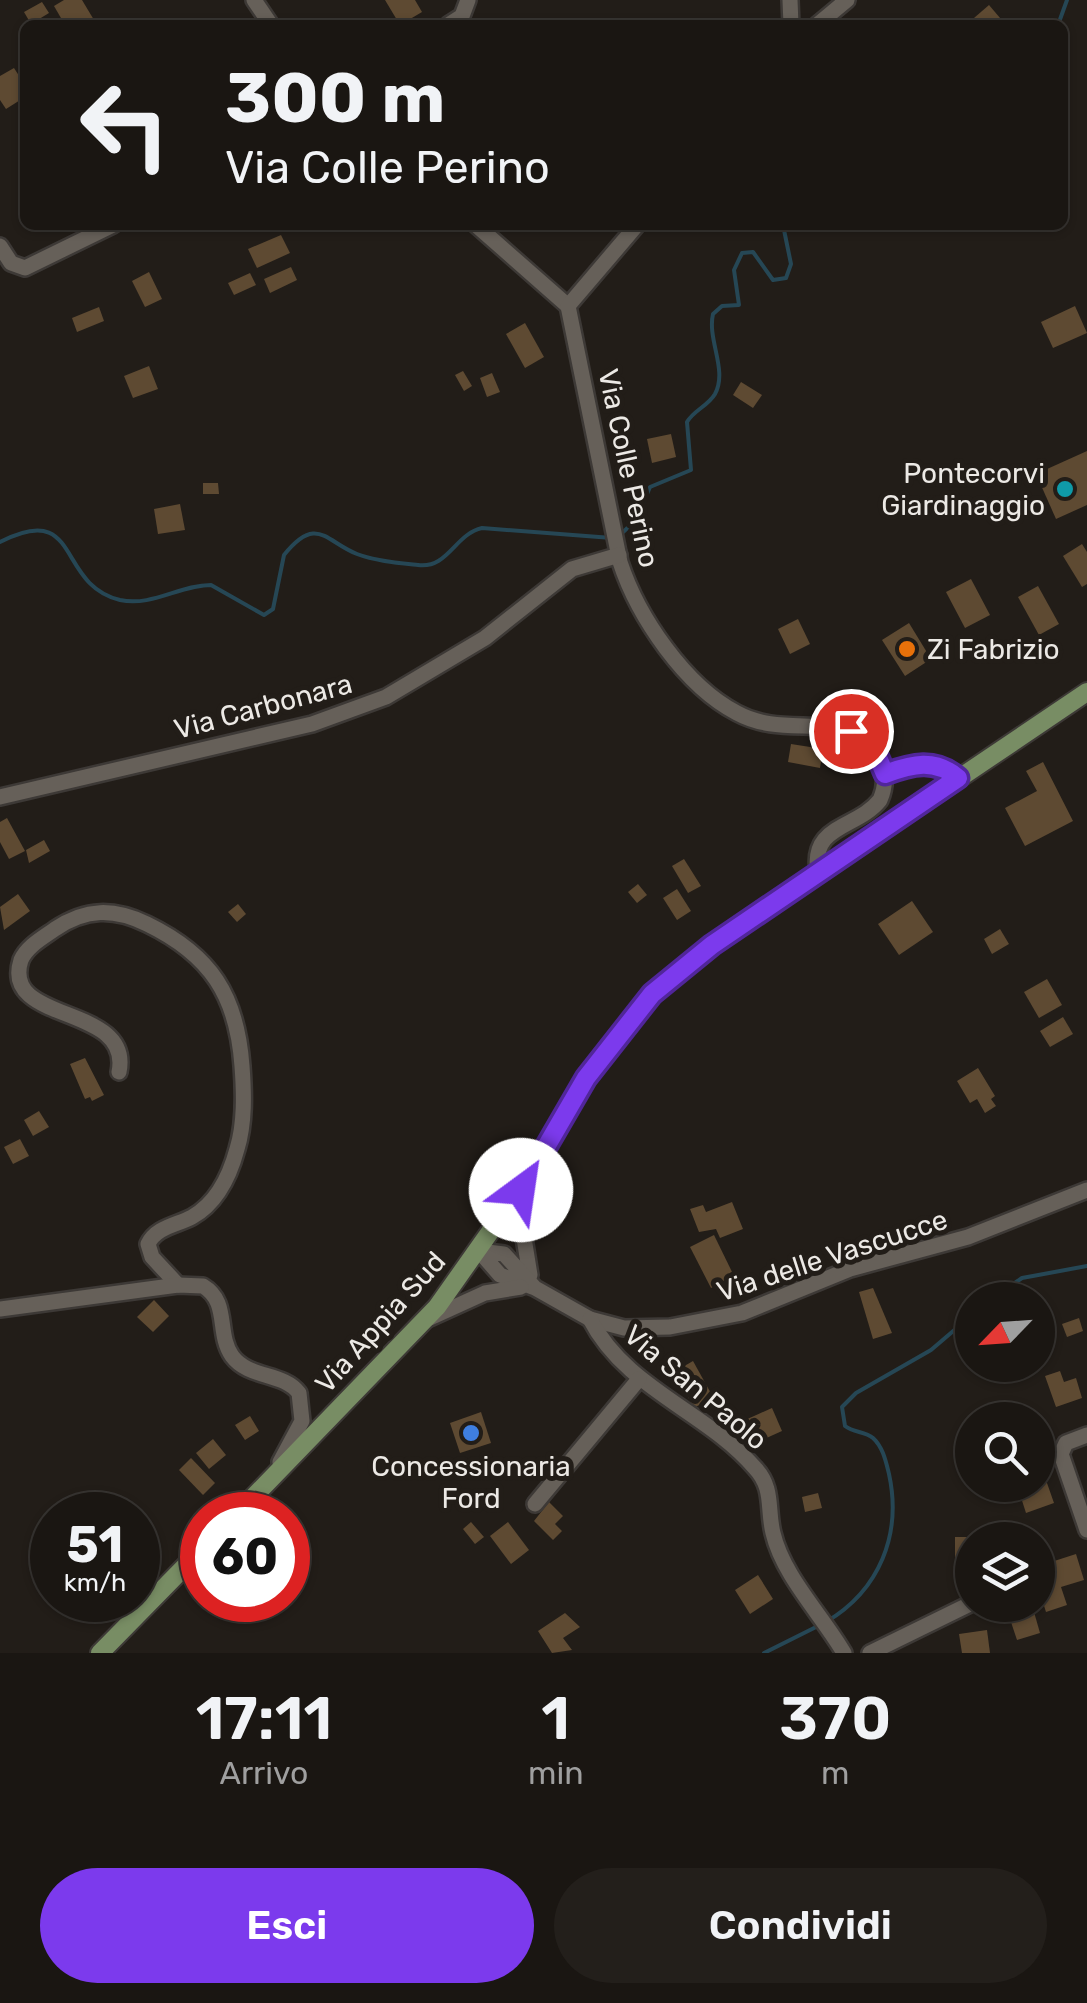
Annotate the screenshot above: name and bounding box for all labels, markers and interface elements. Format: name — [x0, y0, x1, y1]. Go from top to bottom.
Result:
text: 300 m — [225, 57, 445, 140]
icon: left — [60, 60, 190, 190]
text: Via Colle Perino — [225, 141, 550, 194]
street label: Via Colle Perino — [591, 366, 666, 570]
place label: Pontecorvi Giardinaggio — [881, 457, 1045, 522]
marker: Pontecorvi Giardinaggio — [1054, 478, 1076, 500]
place label: Zi Fabrizio — [927, 633, 1060, 666]
marker: Zi Fabrizio — [896, 638, 918, 660]
street label: Via Carbonara — [170, 667, 356, 746]
pin — [809, 689, 894, 774]
icon: arrive — [824, 704, 879, 759]
position arrow — [469, 1138, 573, 1242]
street label: Via delle Vascucce — [713, 1203, 952, 1308]
street label: Via Appia Sud — [308, 1245, 452, 1400]
north arrow — [955, 1282, 1055, 1382]
map controls — [955, 1282, 1055, 1622]
street label: Via San Paolo — [618, 1318, 774, 1457]
button: search — [955, 1402, 1055, 1502]
marker: Concessionaria Ford — [460, 1422, 482, 1444]
place label: Concessionaria Ford — [371, 1450, 571, 1515]
speed limit sign: 60 — [180, 1492, 310, 1622]
text: 51 — [67, 1515, 123, 1575]
button: layers — [955, 1522, 1055, 1622]
text: km/h — [64, 1568, 126, 1597]
text: 17:11 — [196, 1683, 332, 1754]
text: 1 — [541, 1683, 570, 1754]
text: 370 — [779, 1683, 891, 1754]
text: Arrivo — [219, 1754, 308, 1792]
text: min — [528, 1754, 584, 1792]
text: m — [821, 1754, 849, 1792]
button: Esci — [40, 1868, 534, 1983]
button: Condividi — [554, 1868, 1047, 1983]

